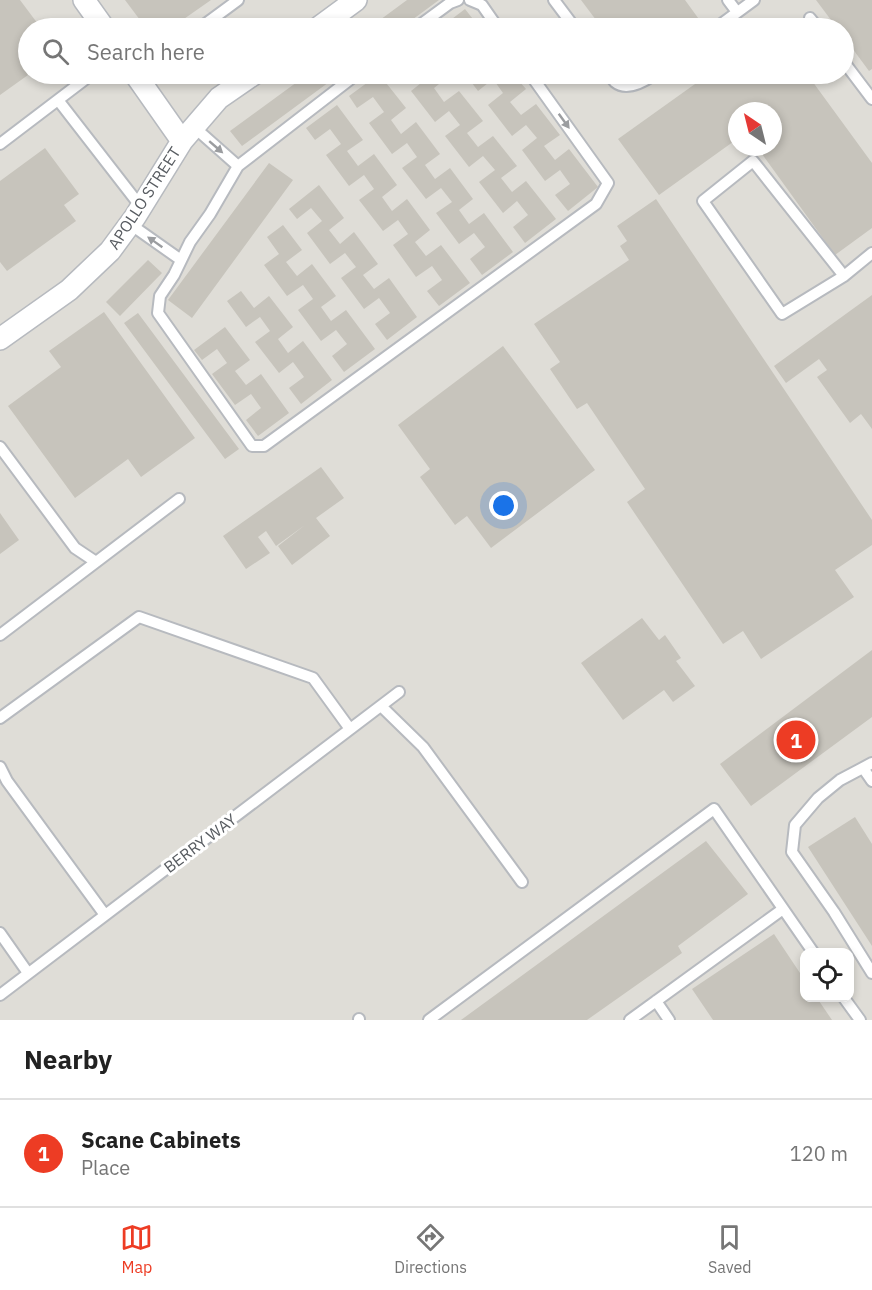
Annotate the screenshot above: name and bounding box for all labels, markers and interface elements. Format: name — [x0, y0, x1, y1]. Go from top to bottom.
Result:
search box — [18, 18, 854, 84]
icon: search — [39, 35, 72, 68]
text: Search here — [87, 37, 205, 66]
north arrow — [728, 102, 782, 156]
one-way arrow — [558, 113, 570, 129]
one-way arrow — [208, 140, 224, 153]
street label: APOLLO STREET — [103, 143, 185, 253]
one-way arrow — [148, 236, 164, 248]
your location — [489, 491, 518, 520]
pin: 1 — [776, 718, 816, 762]
street label: BERRY WAY — [160, 809, 241, 877]
map controls — [800, 948, 854, 1002]
button: locate — [800, 948, 854, 1002]
text: Nearby — [24, 1042, 112, 1076]
text: Scane Cabinets — [81, 1125, 241, 1154]
text: 1 — [38, 1140, 50, 1167]
text: 120 m — [790, 1140, 848, 1167]
text: Place — [81, 1154, 130, 1181]
tab: Map — [120, 1221, 153, 1277]
tab: Directions — [394, 1221, 467, 1277]
tab: Saved — [708, 1221, 752, 1277]

